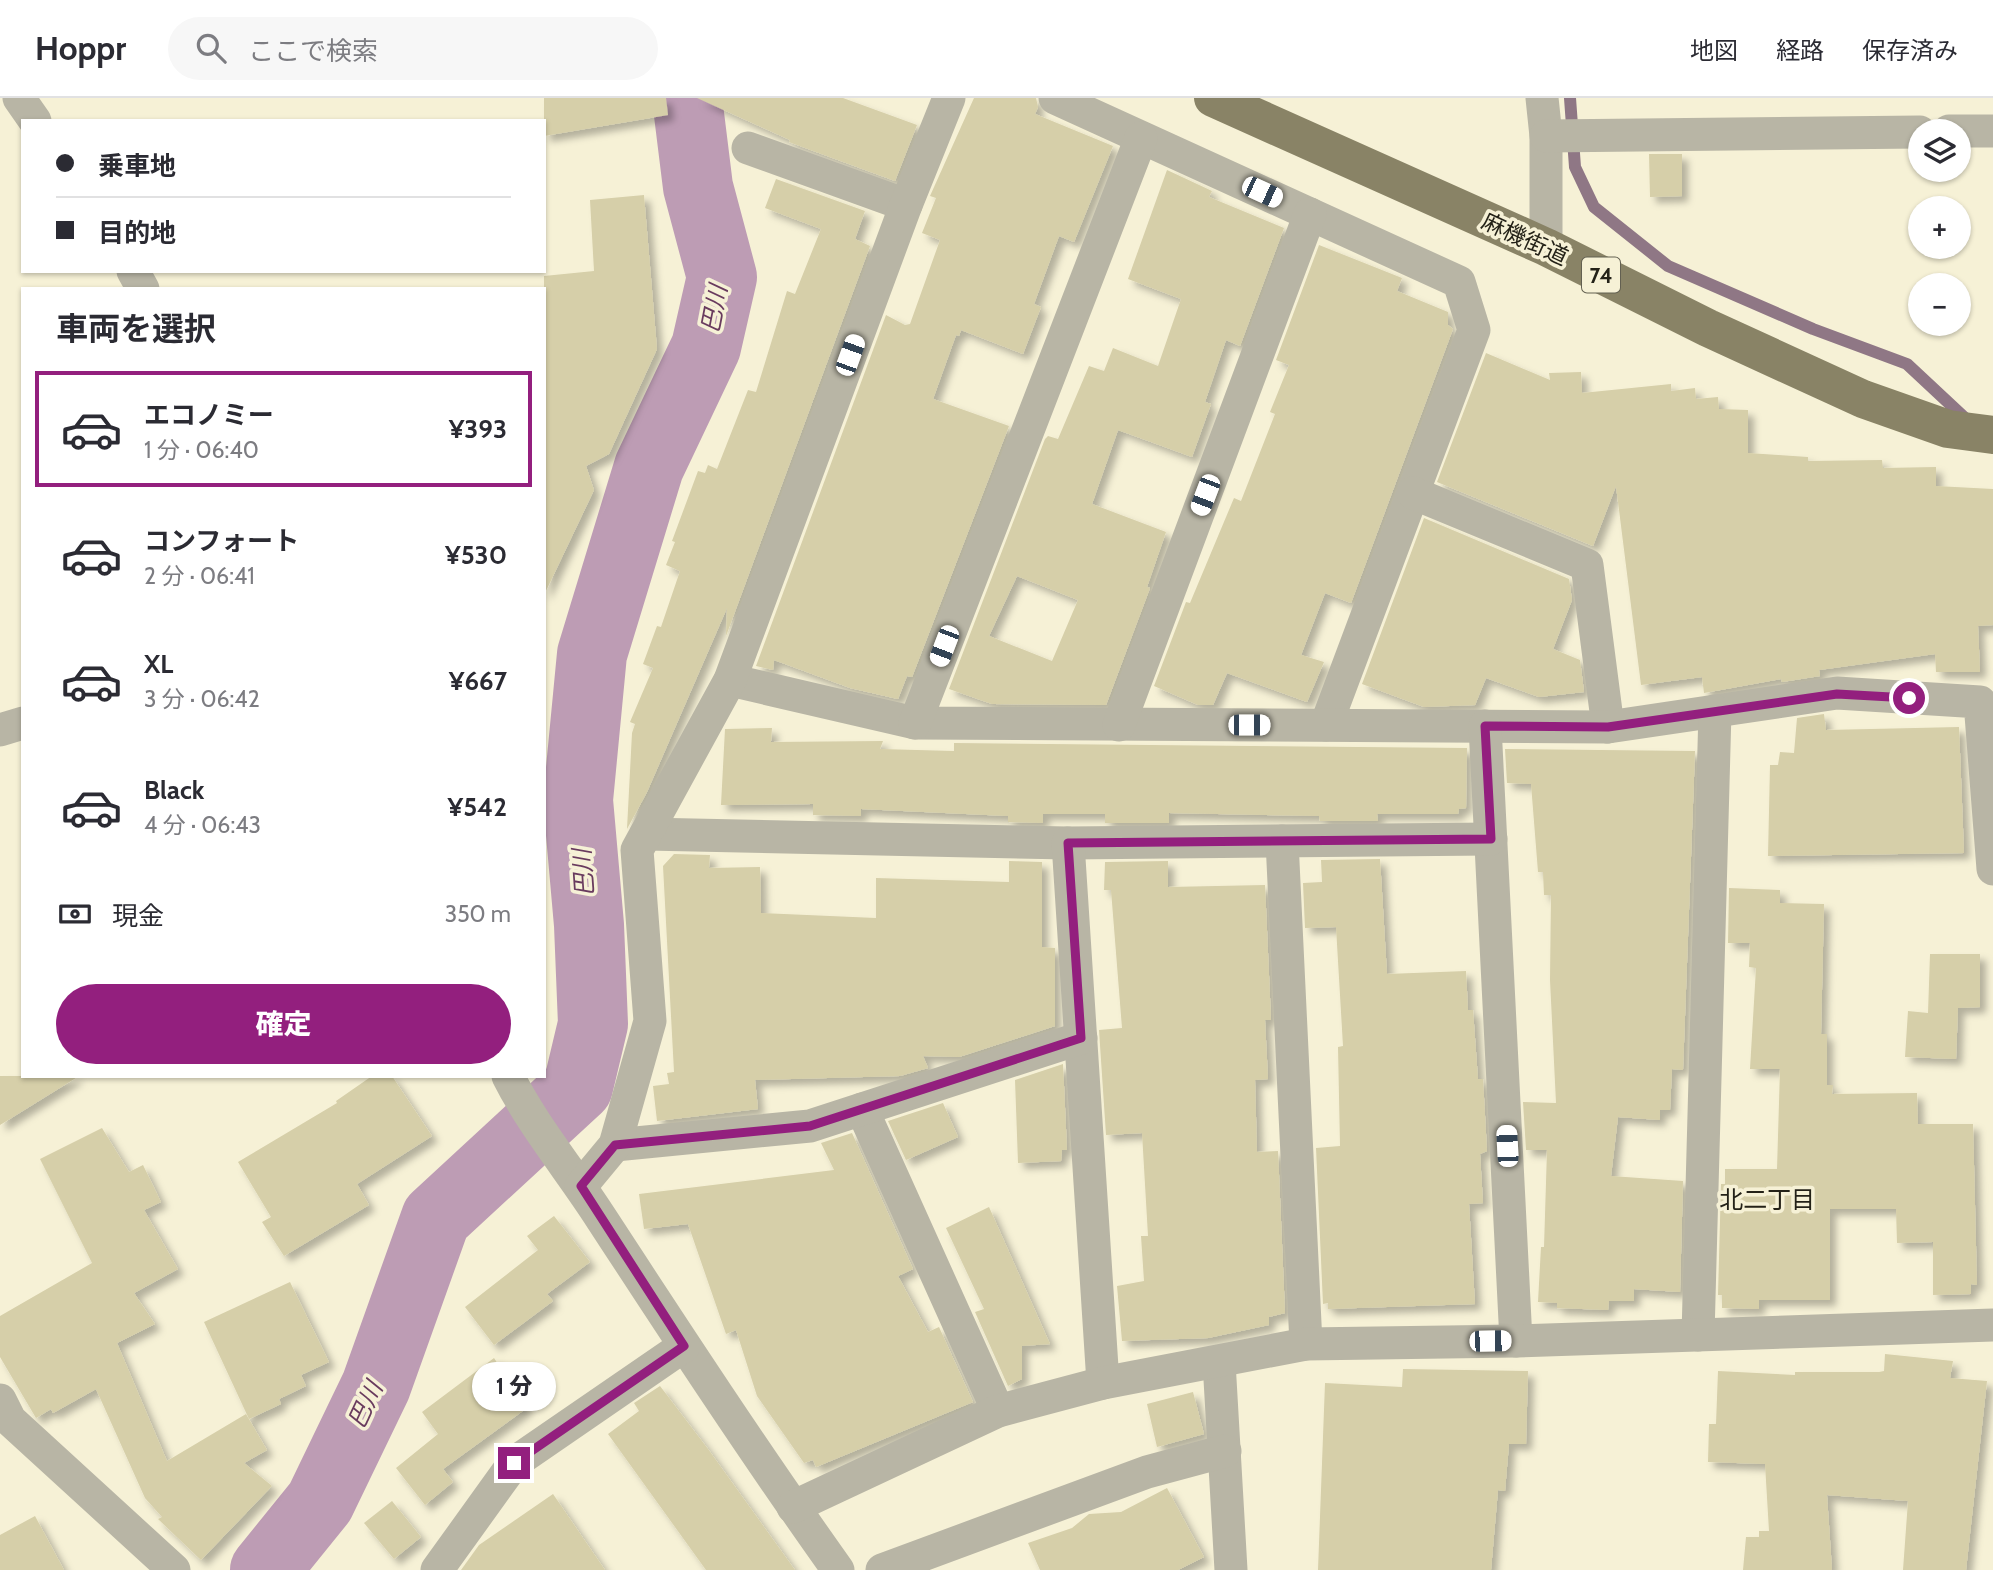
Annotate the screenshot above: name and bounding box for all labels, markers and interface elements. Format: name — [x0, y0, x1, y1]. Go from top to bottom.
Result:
search box — [168, 17, 658, 80]
text: Hoppr — [35, 28, 126, 68]
icon: search — [192, 29, 230, 67]
text: ここで検索 — [248, 35, 378, 67]
text: 地図 — [1690, 36, 1738, 65]
text: 経路 — [1776, 36, 1824, 65]
text: 保存済み — [1862, 36, 1958, 65]
map controls — [1908, 119, 1971, 336]
button: layers — [1908, 119, 1971, 182]
text: 乗車地 — [98, 150, 176, 182]
car — [1239, 174, 1286, 210]
button: + — [1908, 196, 1971, 259]
street label: 麻機街道 — [1477, 207, 1573, 271]
text: 目的地 — [98, 217, 176, 249]
road number: 74 — [1582, 258, 1620, 292]
button: − — [1908, 273, 1971, 336]
water label: 巴川 — [695, 280, 733, 335]
text: 車両を選択 — [56, 309, 216, 348]
car — [833, 332, 868, 378]
icon: car — [60, 398, 123, 461]
text: エコノミー — [144, 399, 274, 431]
text: ¥393 — [449, 413, 507, 445]
text: 1 分 · 06:40 — [144, 436, 259, 464]
car — [1188, 472, 1223, 518]
icon: car — [60, 524, 123, 587]
text: コンフォート — [144, 525, 299, 557]
text: ¥530 — [445, 539, 507, 571]
text: 2 分 · 06:41 — [144, 562, 255, 590]
car — [927, 623, 962, 669]
text: XL — [144, 648, 173, 680]
icon: car — [60, 650, 123, 713]
text: ¥667 — [449, 665, 507, 697]
route start — [1893, 682, 1925, 714]
text: 3 分 · 06:42 — [144, 685, 260, 713]
car — [1229, 715, 1271, 736]
text: Black — [144, 774, 204, 806]
icon: car — [60, 776, 123, 839]
text: ¥542 — [447, 791, 507, 823]
text: 4 分 · 06:43 — [144, 811, 261, 839]
water label: 巴川 — [567, 845, 599, 898]
icon: cash — [56, 895, 94, 933]
text: 現金 — [112, 900, 164, 932]
text: 350 m — [445, 900, 511, 928]
button: 確定 — [56, 984, 511, 1064]
car — [1496, 1124, 1519, 1168]
district label: 北二丁目 — [1719, 1185, 1815, 1214]
car — [1469, 1330, 1512, 1352]
callout: 1 分 — [472, 1362, 556, 1410]
text: 1 分 — [496, 1372, 532, 1400]
water label: 巴川 — [342, 1374, 390, 1433]
route end — [498, 1447, 530, 1479]

